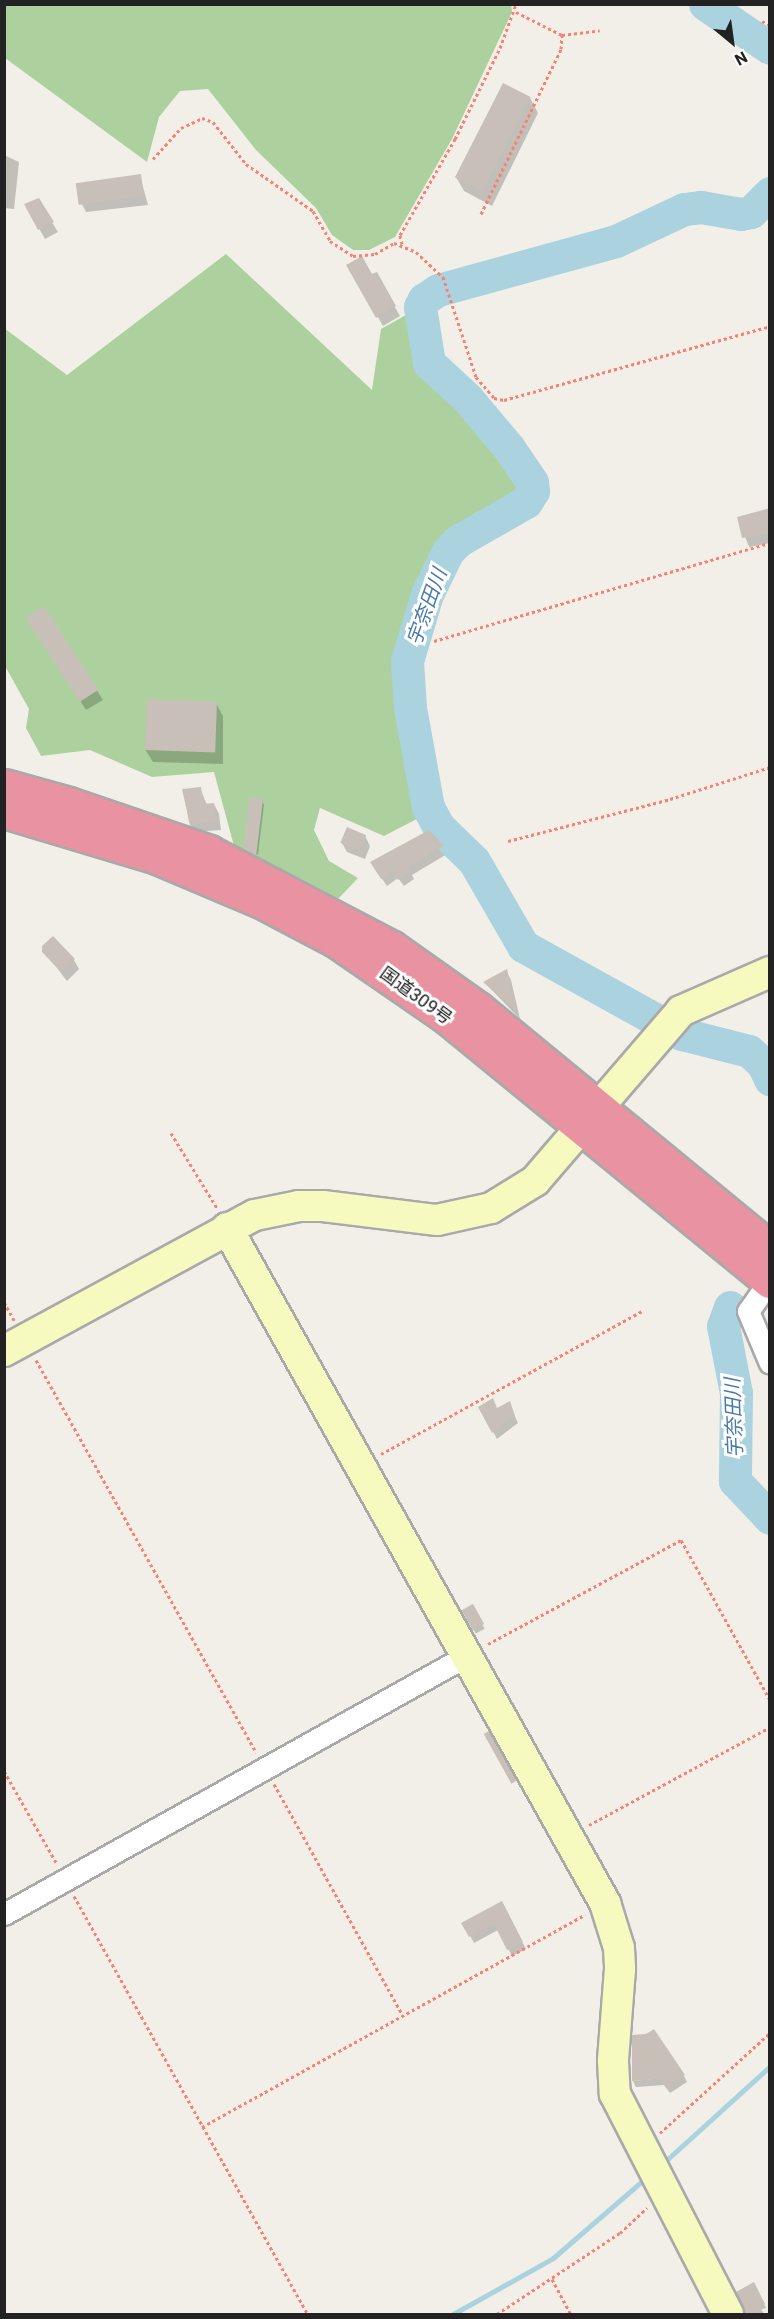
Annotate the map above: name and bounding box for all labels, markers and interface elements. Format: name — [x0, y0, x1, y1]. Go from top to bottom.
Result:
north arrow — [702, 12, 762, 72]
text: N — [731, 47, 751, 69]
water label: 宇奈田川 — [402, 565, 452, 649]
street label: 国道309号 — [376, 962, 456, 1030]
water label: 宇奈田川 — [721, 1378, 747, 1458]

